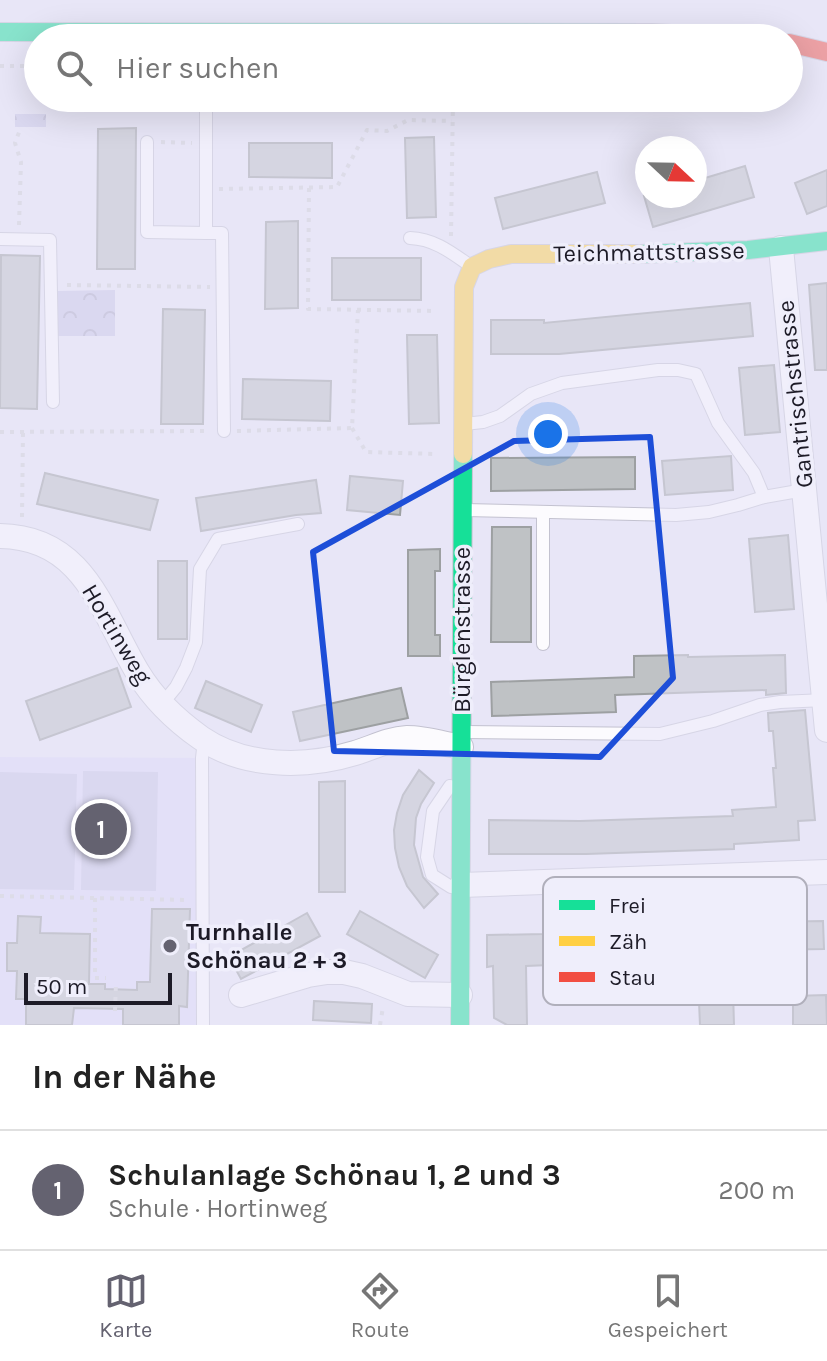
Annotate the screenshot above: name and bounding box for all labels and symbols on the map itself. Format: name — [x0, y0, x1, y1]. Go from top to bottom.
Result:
north arrow — [635, 136, 707, 208]
street label: Teichmattstrasse — [553, 236, 745, 268]
street label: Gantrischstrasse — [771, 299, 819, 489]
your location — [528, 414, 568, 454]
street label: Bürglenstrasse — [448, 547, 476, 713]
street label: Hortinweg — [76, 579, 158, 689]
pin: 1 — [75, 799, 127, 859]
legend — [543, 877, 807, 1005]
text: Frei — [609, 893, 646, 919]
place label: Turnhalle Schönau 2 + 3 — [186, 918, 347, 974]
text: Zäh — [609, 929, 647, 955]
marker: Turnhalle Schönau 2 + 3 — [161, 937, 179, 955]
text: Stau — [609, 965, 656, 991]
scale bar — [24, 969, 172, 1005]

